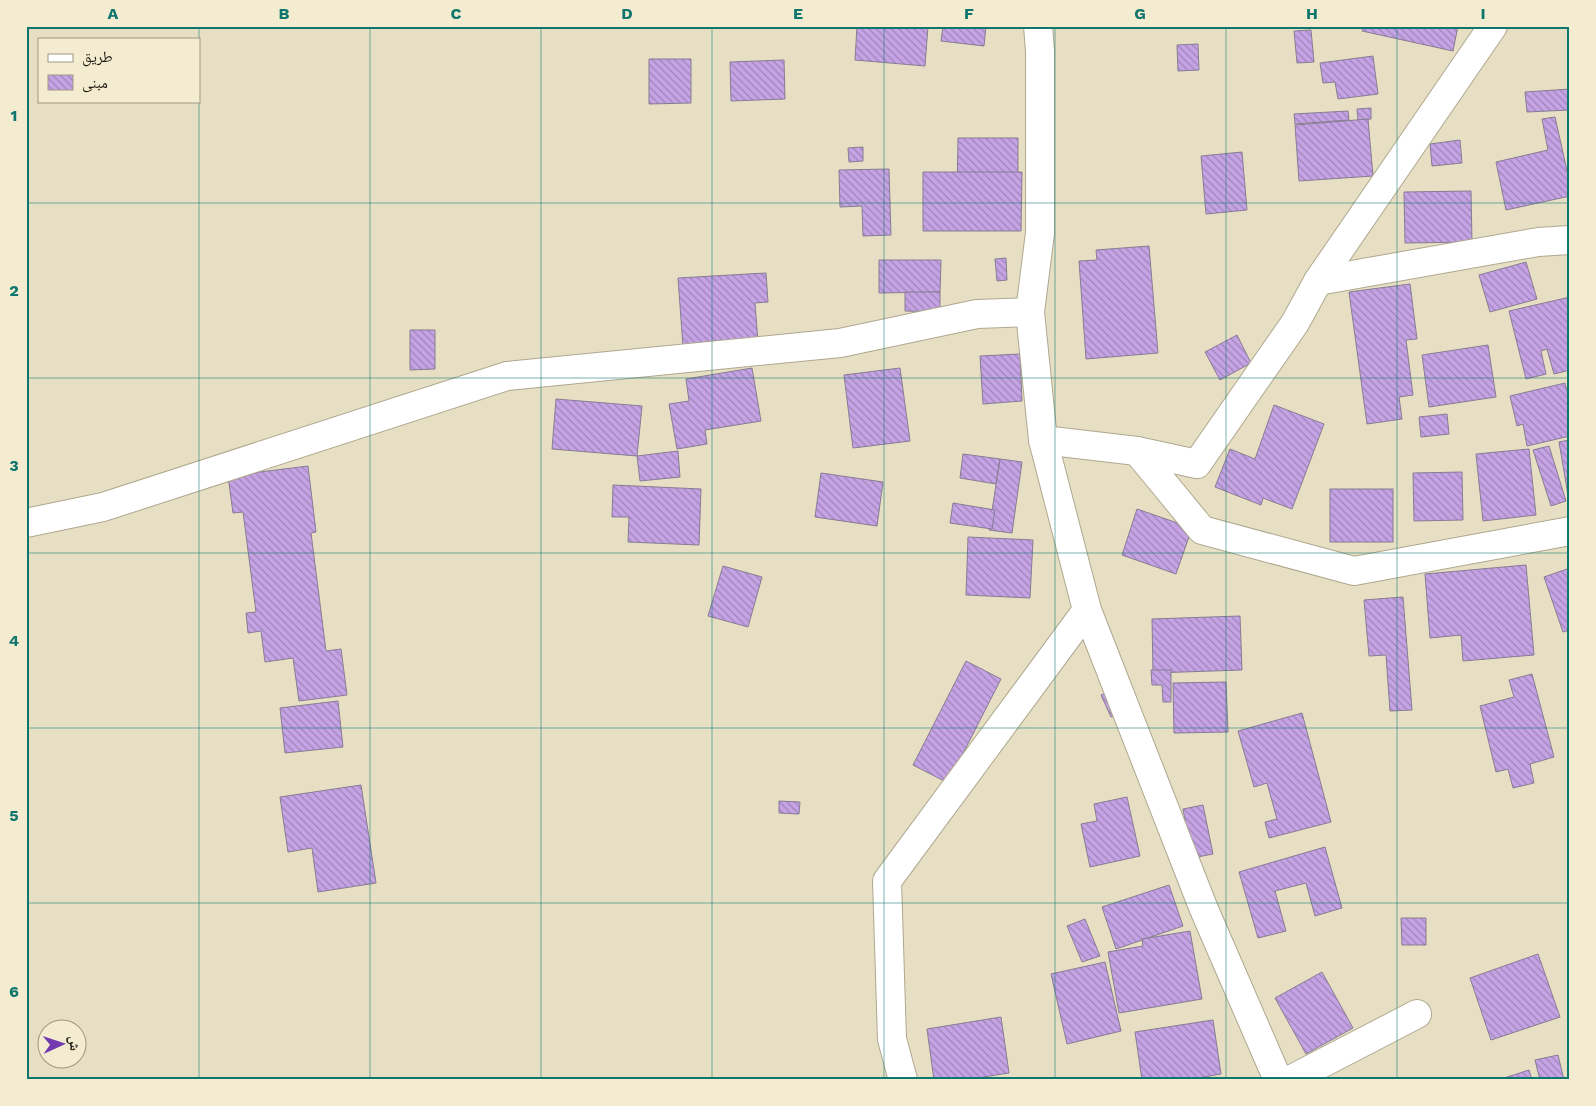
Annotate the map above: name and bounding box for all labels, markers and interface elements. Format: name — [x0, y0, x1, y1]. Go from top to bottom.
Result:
text: A — [108, 4, 119, 23]
text: B — [279, 4, 290, 23]
text: C — [451, 4, 462, 23]
text: D — [621, 4, 633, 23]
text: E — [793, 4, 803, 23]
text: F — [964, 4, 974, 23]
text: G — [1134, 4, 1146, 23]
text: H — [1306, 4, 1318, 23]
text: I — [1480, 4, 1486, 23]
legend — [38, 38, 200, 102]
text: طريق — [82, 48, 113, 67]
text: مبنى — [82, 74, 108, 93]
text: 1 — [11, 106, 17, 125]
text: 2 — [9, 281, 19, 300]
text: 3 — [9, 456, 19, 475]
text: 4 — [9, 631, 19, 650]
text: 5 — [9, 806, 19, 825]
text: 6 — [9, 982, 19, 1001]
north arrow — [38, 1018, 88, 1068]
text: ش — [66, 1035, 83, 1051]

